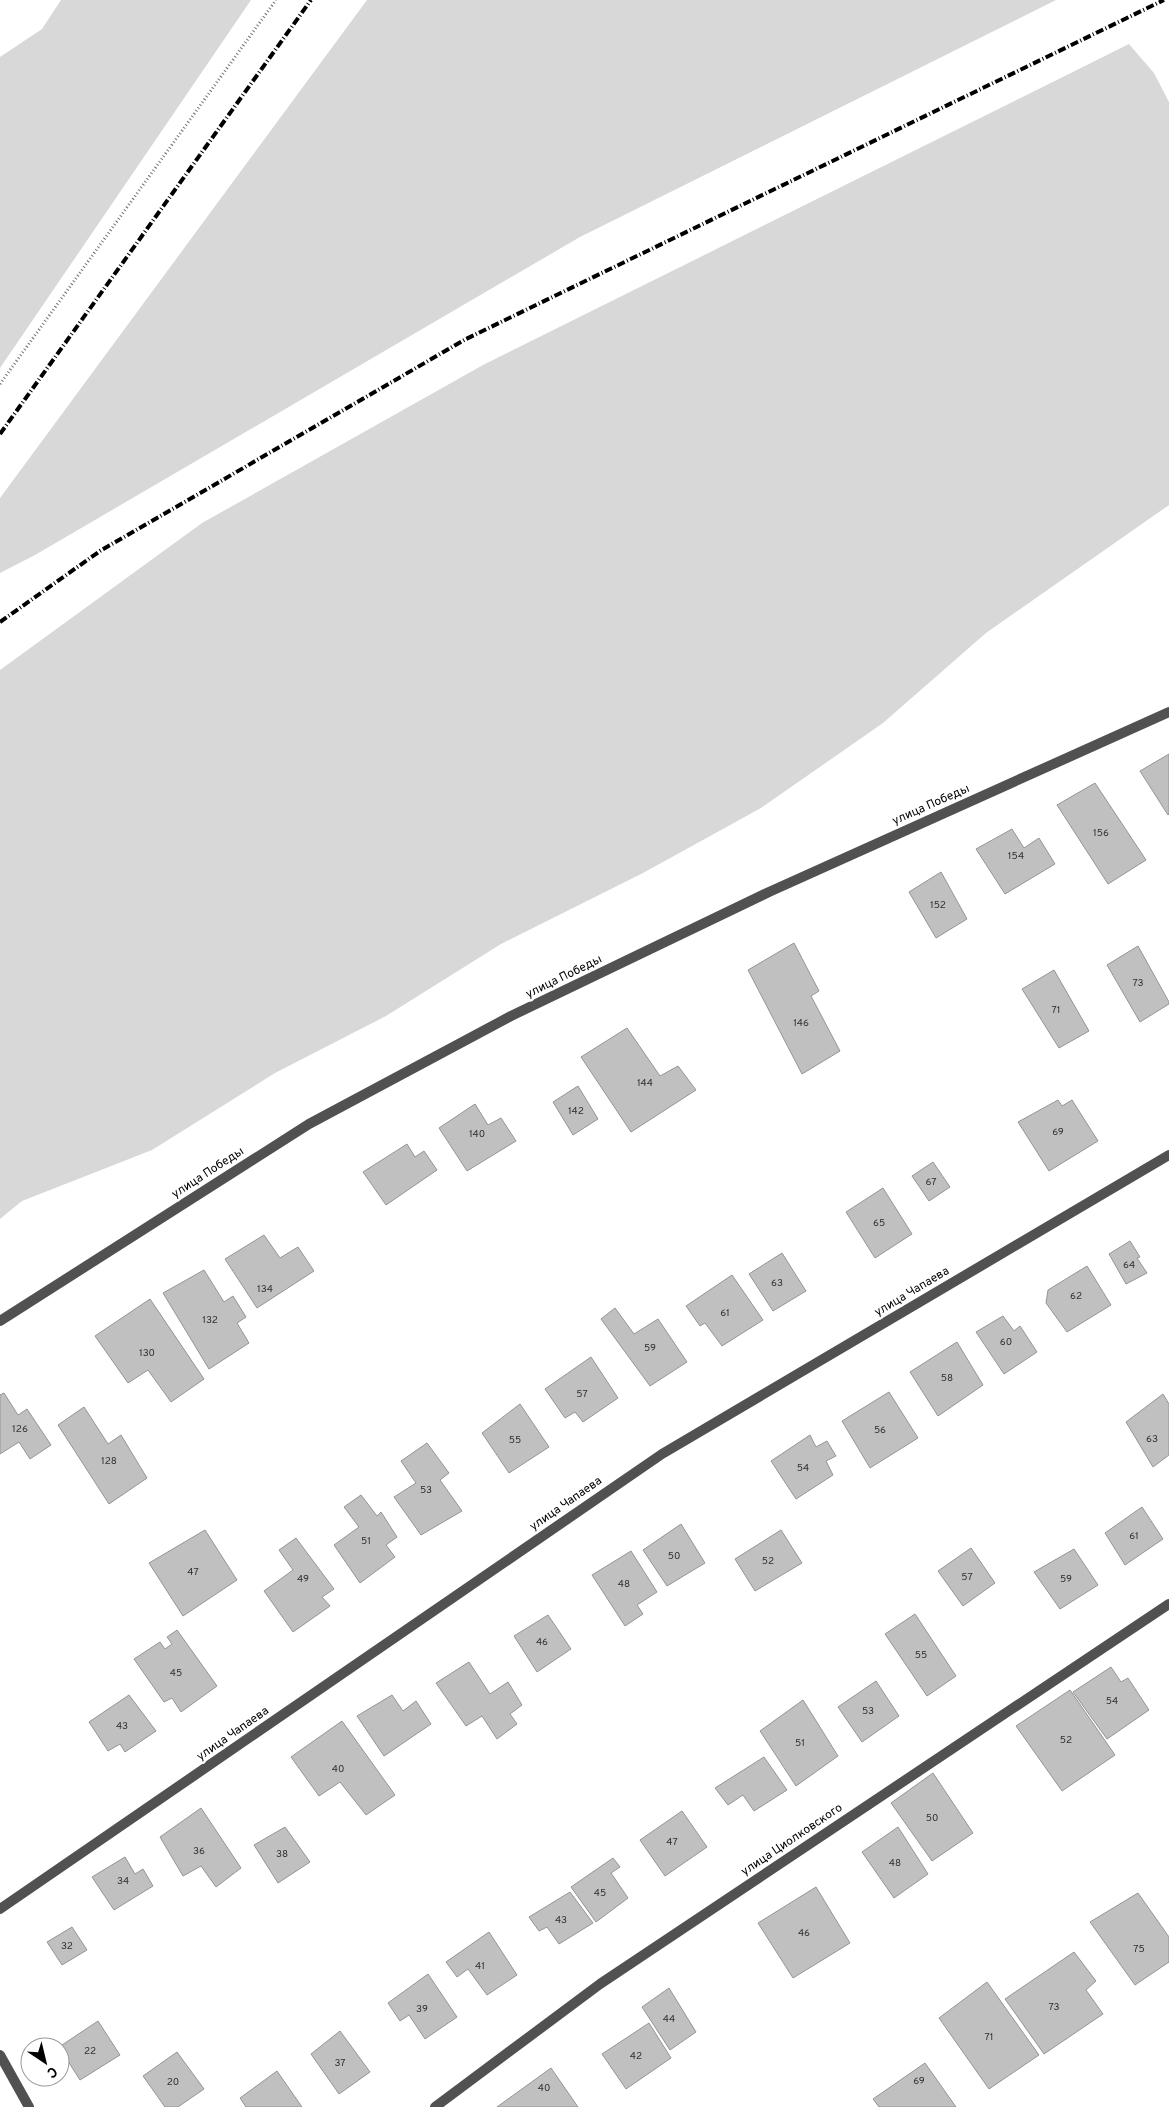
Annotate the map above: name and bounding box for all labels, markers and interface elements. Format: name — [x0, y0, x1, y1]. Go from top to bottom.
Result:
street label: улица Победы — [890, 781, 972, 829]
house number: 156 — [1093, 827, 1109, 840]
house number: 154 — [1008, 850, 1024, 863]
house number: 152 — [930, 899, 946, 912]
street label: улица Победы — [523, 952, 605, 1002]
house number: 73 — [1132, 977, 1144, 990]
house number: 71 — [1051, 1004, 1061, 1017]
house number: 146 — [793, 1017, 809, 1030]
house number: 144 — [637, 1077, 653, 1090]
house number: 142 — [568, 1105, 584, 1118]
house number: 69 — [1052, 1126, 1064, 1139]
house number: 140 — [469, 1128, 485, 1141]
street label: улица Победы — [169, 1144, 247, 1202]
house number: 67 — [926, 1176, 937, 1189]
house number: 65 — [873, 1217, 885, 1230]
house number: 64 — [1123, 1259, 1135, 1272]
street label: улица Чапаева — [872, 1263, 952, 1321]
house number: 63 — [771, 1277, 783, 1290]
house number: 134 — [257, 1283, 273, 1296]
house number: 62 — [1070, 1290, 1082, 1303]
house number: 61 — [720, 1307, 730, 1320]
house number: 132 — [202, 1314, 218, 1327]
house number: 60 — [1000, 1336, 1012, 1349]
house number: 59 — [644, 1342, 656, 1355]
house number: 130 — [139, 1347, 155, 1360]
house number: 58 — [941, 1372, 953, 1385]
house number: 57 — [576, 1388, 588, 1401]
house number: 126 — [12, 1423, 28, 1436]
house number: 56 — [874, 1424, 886, 1437]
house number: 63 — [1146, 1433, 1158, 1446]
house number: 55 — [509, 1434, 521, 1447]
house number: 128 — [101, 1455, 117, 1468]
house number: 54 — [797, 1462, 809, 1475]
street label: улица Чапаева — [527, 1473, 605, 1535]
house number: 53 — [420, 1484, 432, 1497]
house number: 61 — [1129, 1530, 1139, 1543]
house number: 51 — [361, 1535, 371, 1548]
house number: 50 — [668, 1550, 680, 1563]
house number: 52 — [762, 1555, 774, 1568]
house number: 47 — [187, 1566, 199, 1579]
house number: 57 — [961, 1571, 973, 1584]
house number: 49 — [297, 1573, 309, 1586]
house number: 59 — [1060, 1573, 1072, 1586]
house number: 48 — [618, 1578, 630, 1591]
house number: 46 — [536, 1636, 548, 1649]
house number: 55 — [915, 1649, 927, 1662]
house number: 45 — [170, 1667, 182, 1680]
house number: 54 — [1106, 1695, 1118, 1708]
street label: улица Чапаева — [194, 1703, 272, 1765]
house number: 53 — [862, 1705, 874, 1718]
house number: 43 — [116, 1720, 128, 1733]
house number: 52 — [1060, 1734, 1072, 1747]
house number: 51 — [795, 1737, 805, 1750]
house number: 40 — [332, 1763, 344, 1776]
street label: улица Циолковского — [738, 1800, 846, 1880]
house number: 50 — [926, 1812, 938, 1825]
house number: 47 — [666, 1836, 678, 1849]
house number: 36 — [193, 1845, 205, 1858]
house number: 38 — [276, 1848, 288, 1861]
house number: 48 — [889, 1857, 901, 1870]
house number: 34 — [117, 1875, 129, 1888]
house number: 45 — [594, 1887, 606, 1900]
house number: 43 — [555, 1914, 567, 1927]
house number: 46 — [798, 1927, 810, 1940]
house number: 32 — [61, 1940, 73, 1953]
house number: 75 — [1133, 1943, 1145, 1956]
house number: 41 — [475, 1960, 485, 1973]
house number: 73 — [1048, 2001, 1060, 2014]
house number: 39 — [416, 2003, 428, 2016]
house number: 44 — [663, 2013, 675, 2026]
house number: 71 — [984, 2031, 994, 2044]
north arrow — [20, 2037, 70, 2087]
house number: 22 — [84, 2045, 96, 2058]
house number: 42 — [630, 2050, 642, 2063]
house number: 37 — [334, 2057, 346, 2070]
text: С — [43, 2062, 60, 2081]
house number: 69 — [913, 2075, 925, 2088]
house number: 20 — [167, 2076, 179, 2089]
house number: 40 — [538, 2082, 550, 2095]

